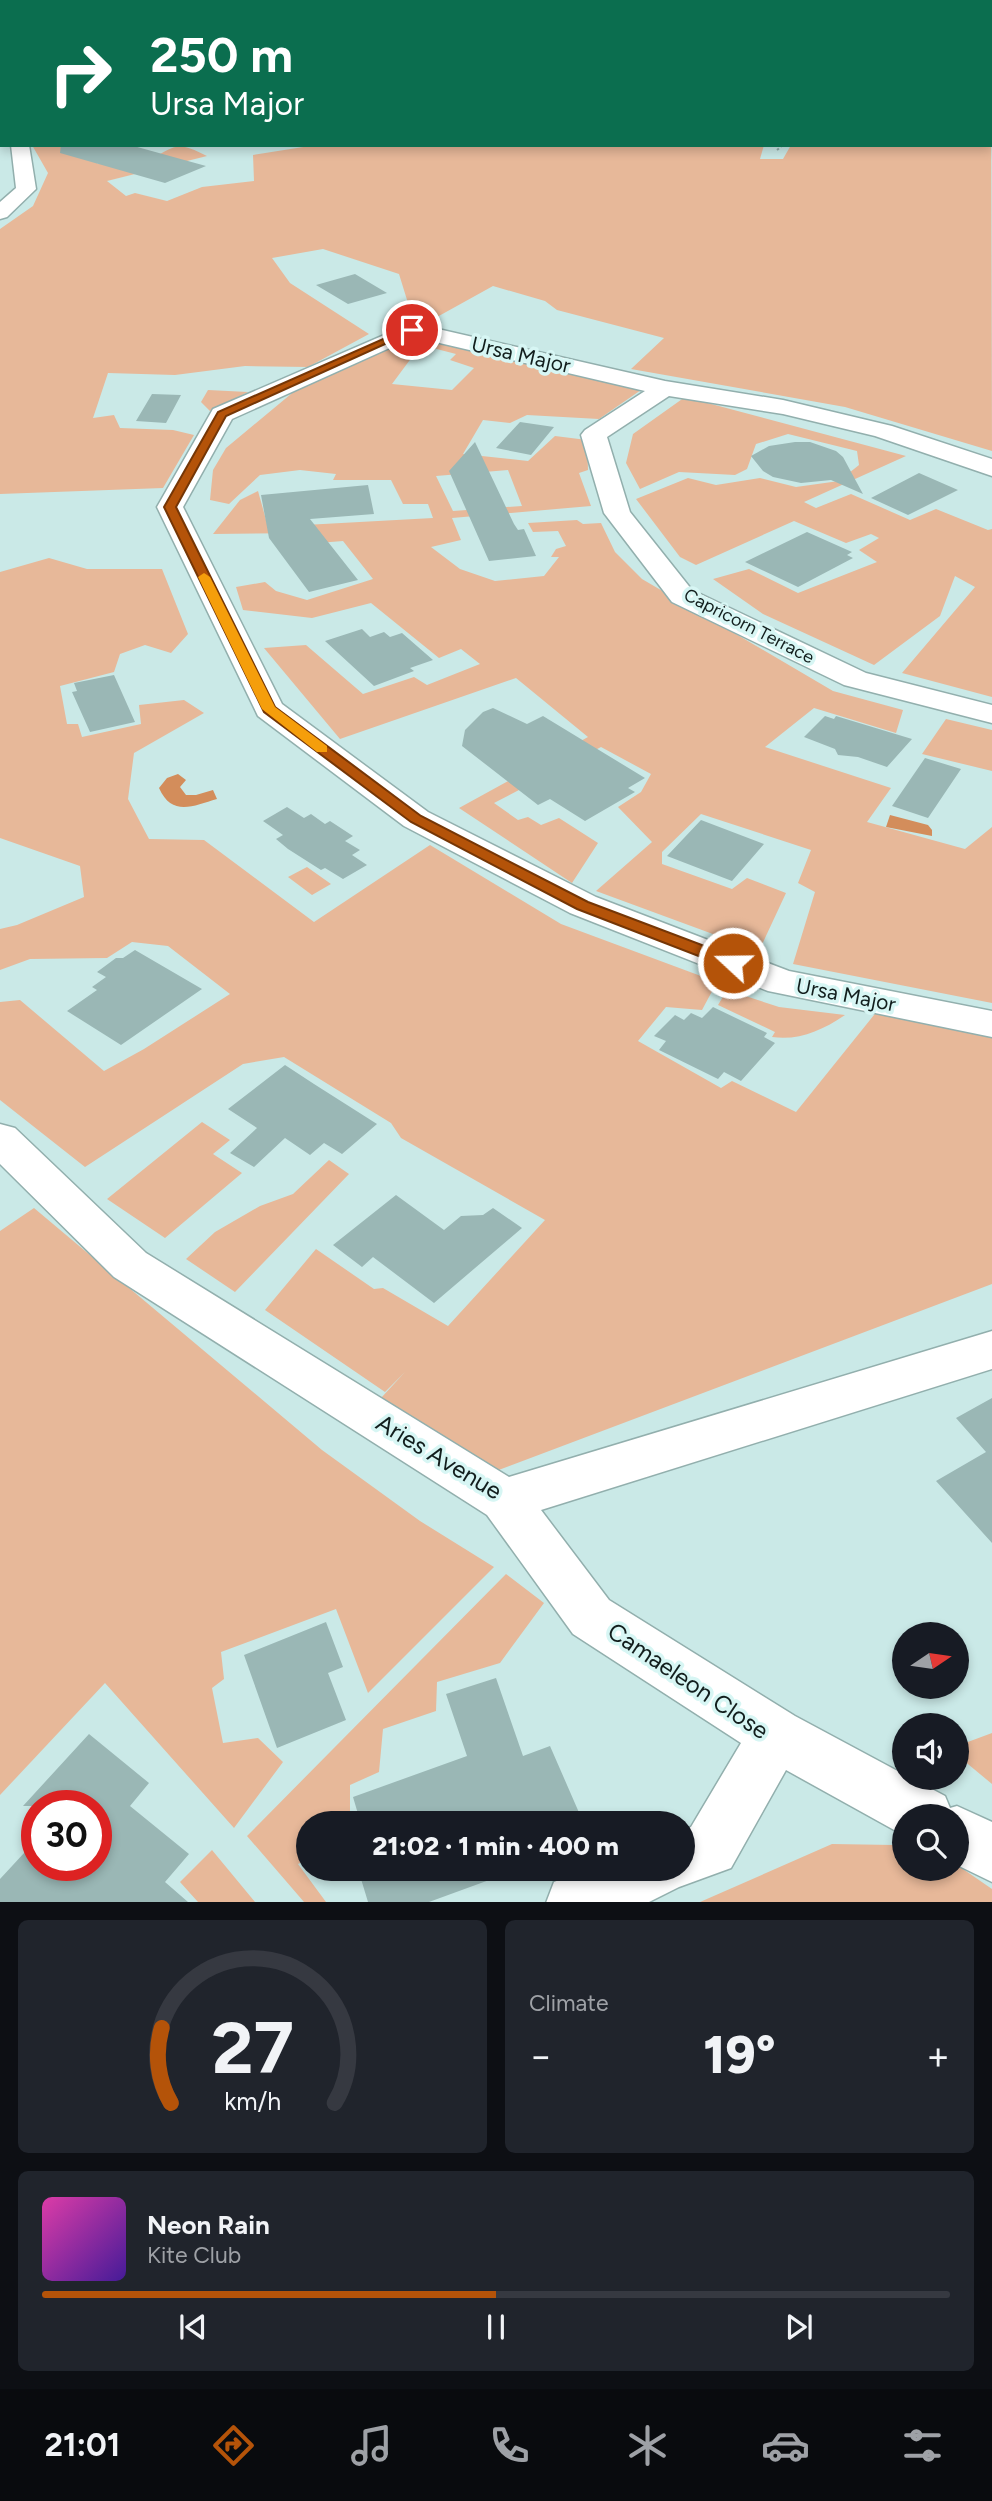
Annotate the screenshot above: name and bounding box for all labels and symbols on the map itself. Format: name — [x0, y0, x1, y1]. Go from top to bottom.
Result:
pin — [382, 300, 442, 360]
street label: Ursa Major — [469, 331, 573, 378]
street label: Capricorn Terrace — [680, 584, 818, 668]
position arrow — [696, 926, 770, 1000]
street label: Ursa Major — [794, 973, 898, 1016]
street label: Aries Avenue — [371, 1408, 507, 1505]
street label: Camaeleon Close — [602, 1616, 774, 1745]
north arrow — [892, 1622, 970, 1699]
speed limit sign: 30 — [21, 1790, 112, 1881]

